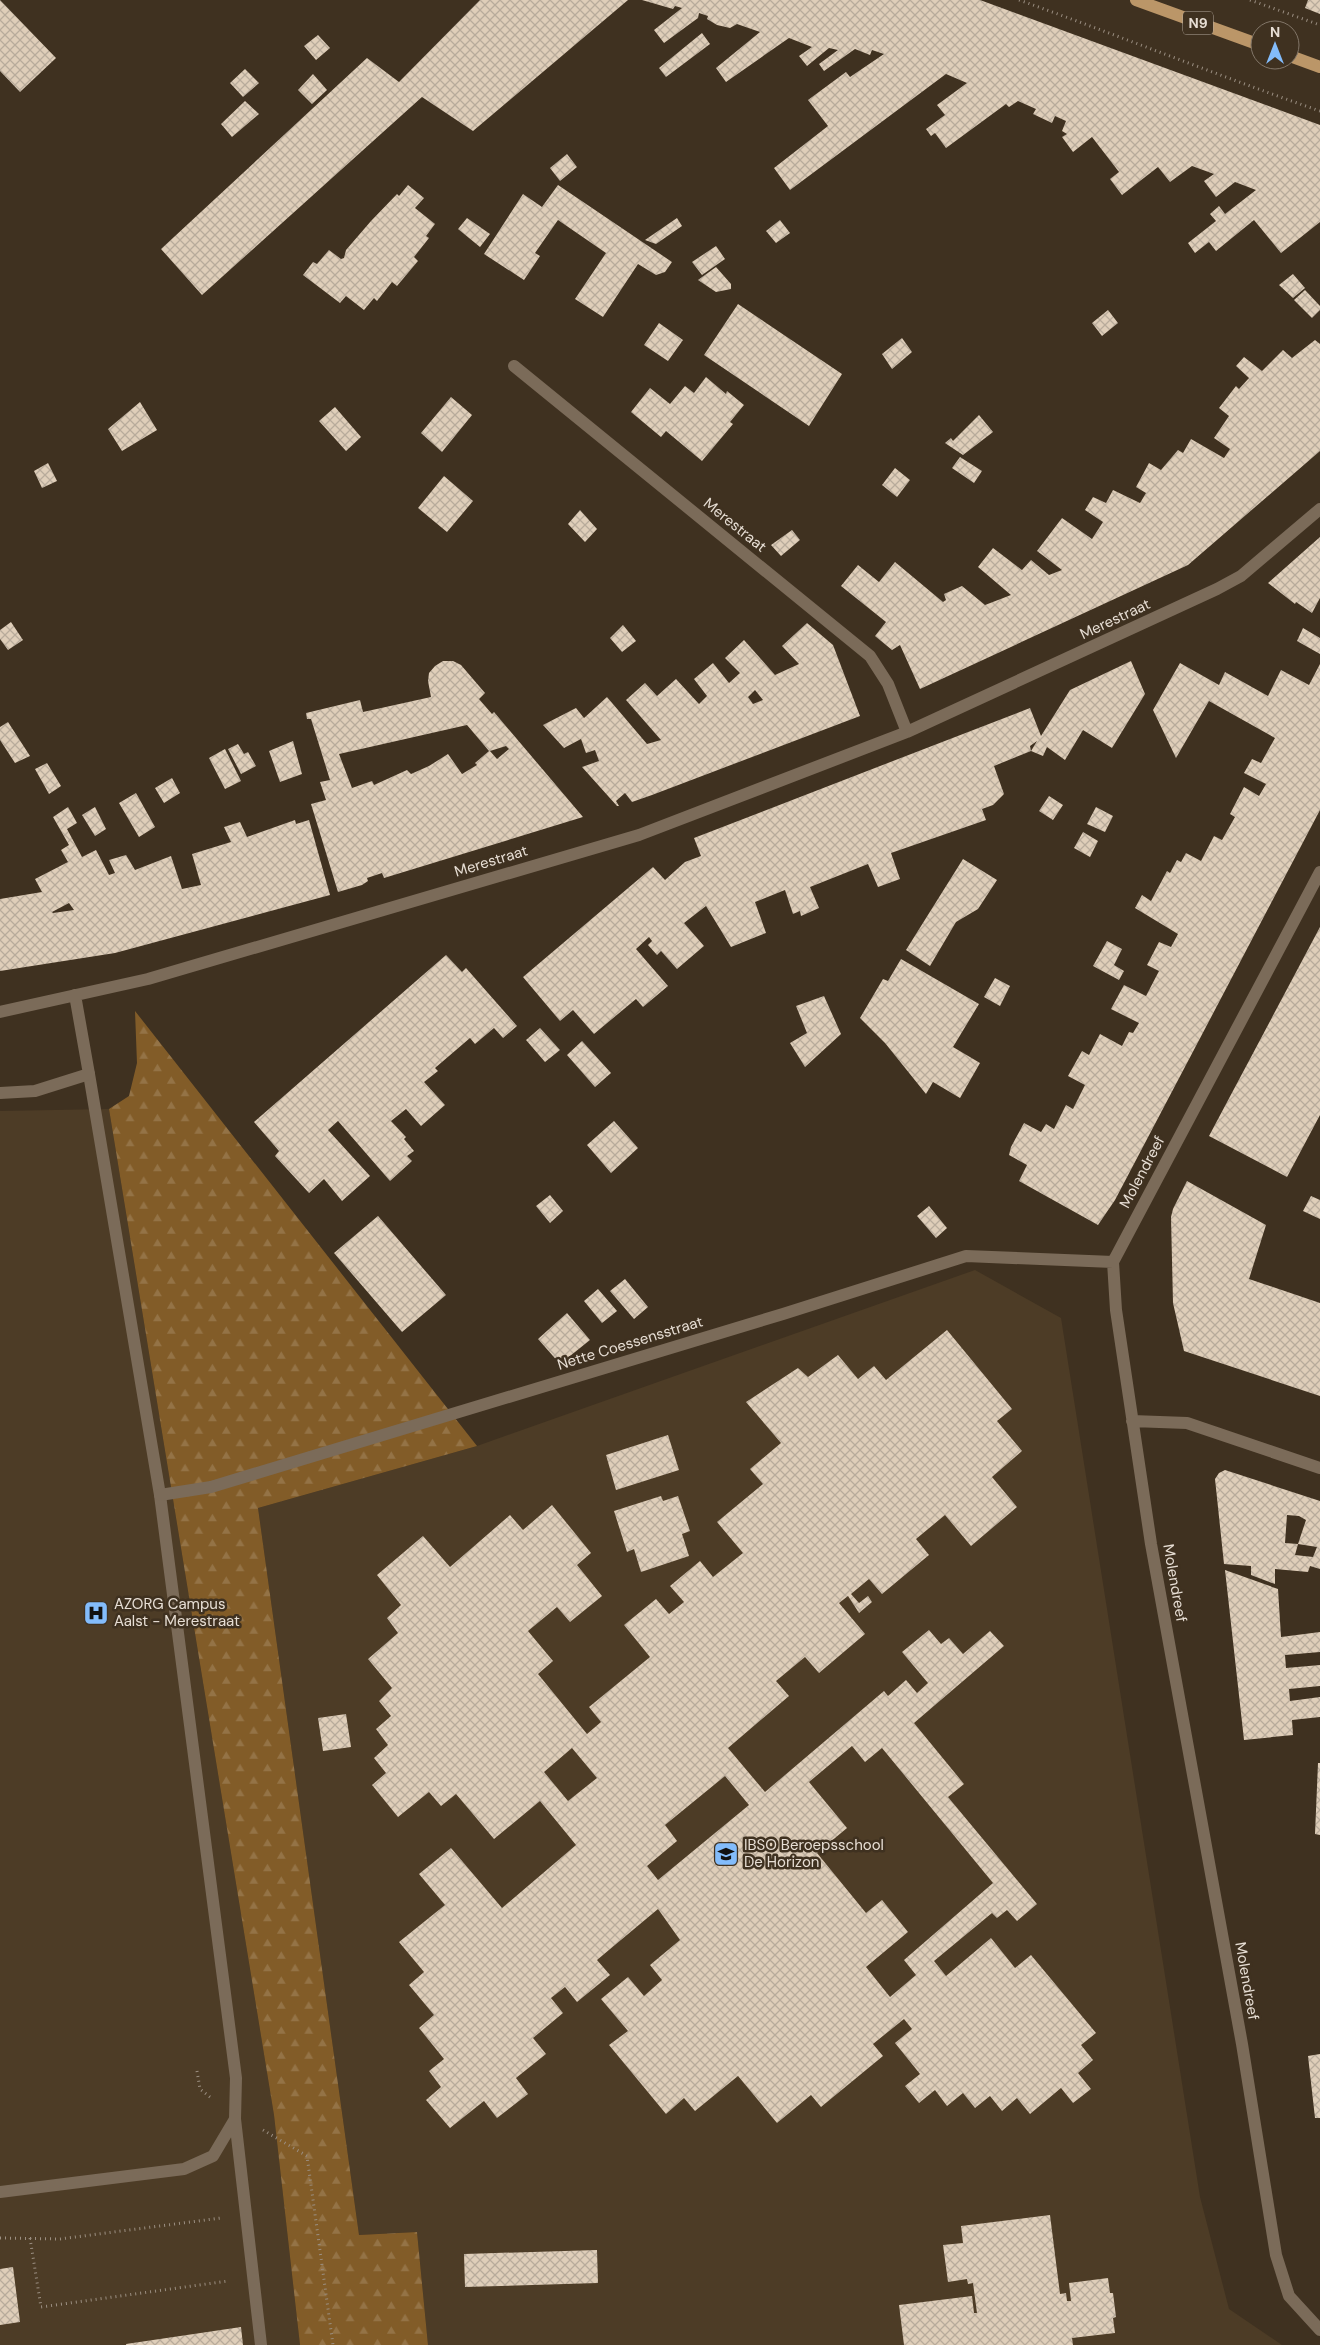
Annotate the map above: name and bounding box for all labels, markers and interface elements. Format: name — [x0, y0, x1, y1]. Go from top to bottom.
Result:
road number: N9 — [1183, 12, 1213, 34]
north arrow — [1250, 20, 1300, 70]
text: N — [1270, 23, 1280, 41]
street label: Merestraat — [699, 493, 771, 557]
street label: Merestraat — [1077, 594, 1154, 644]
street label: Merestraat — [452, 840, 530, 882]
street label: Molendreef — [1115, 1133, 1169, 1211]
street label: Nette Coessensstraat — [555, 1311, 705, 1375]
street label: Molendreef — [1158, 1542, 1192, 1624]
place label: AZORG Campus Aalst - Merestraat — [114, 1594, 240, 1631]
hospital icon: AZORG Campus Aalst - Merestraat — [83, 1600, 109, 1626]
place label: IBSO Beroepsschool De Horizon — [744, 1835, 884, 1872]
school or university icon: IBSO Beroepsschool De Horizon — [713, 1841, 739, 1867]
street label: Molendreef — [1230, 1940, 1264, 2022]

